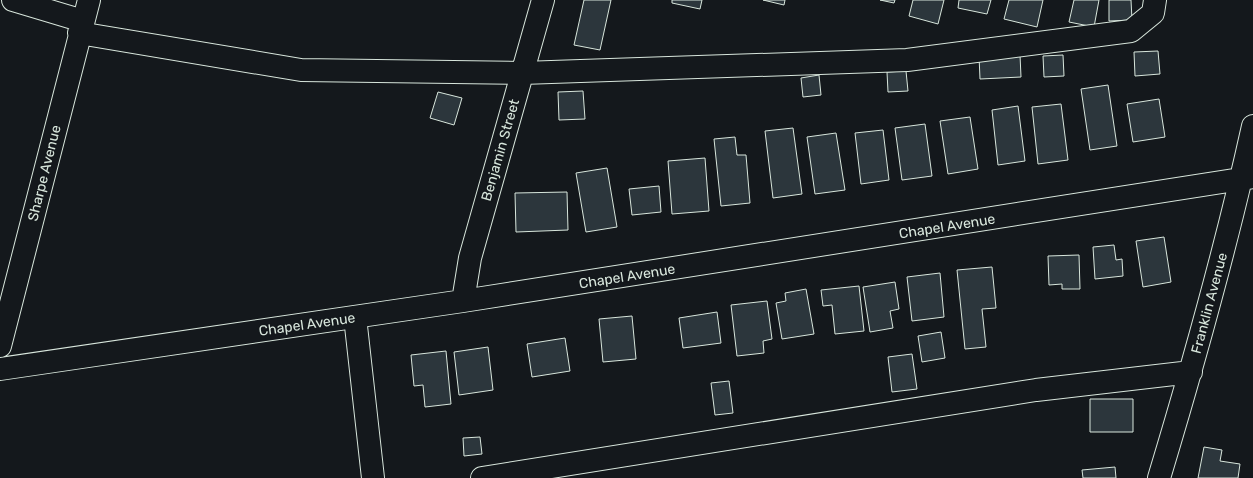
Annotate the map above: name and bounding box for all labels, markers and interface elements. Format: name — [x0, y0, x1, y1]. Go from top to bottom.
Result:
street label: Benjamin Street — [478, 97, 523, 203]
street label: Sharpe Avenue — [24, 123, 65, 223]
street label: Chapel Avenue — [898, 210, 997, 242]
street label: Franklin Avenue — [1188, 251, 1231, 356]
street label: Chapel Avenue — [578, 260, 677, 292]
street label: Chapel Avenue — [258, 309, 357, 340]

